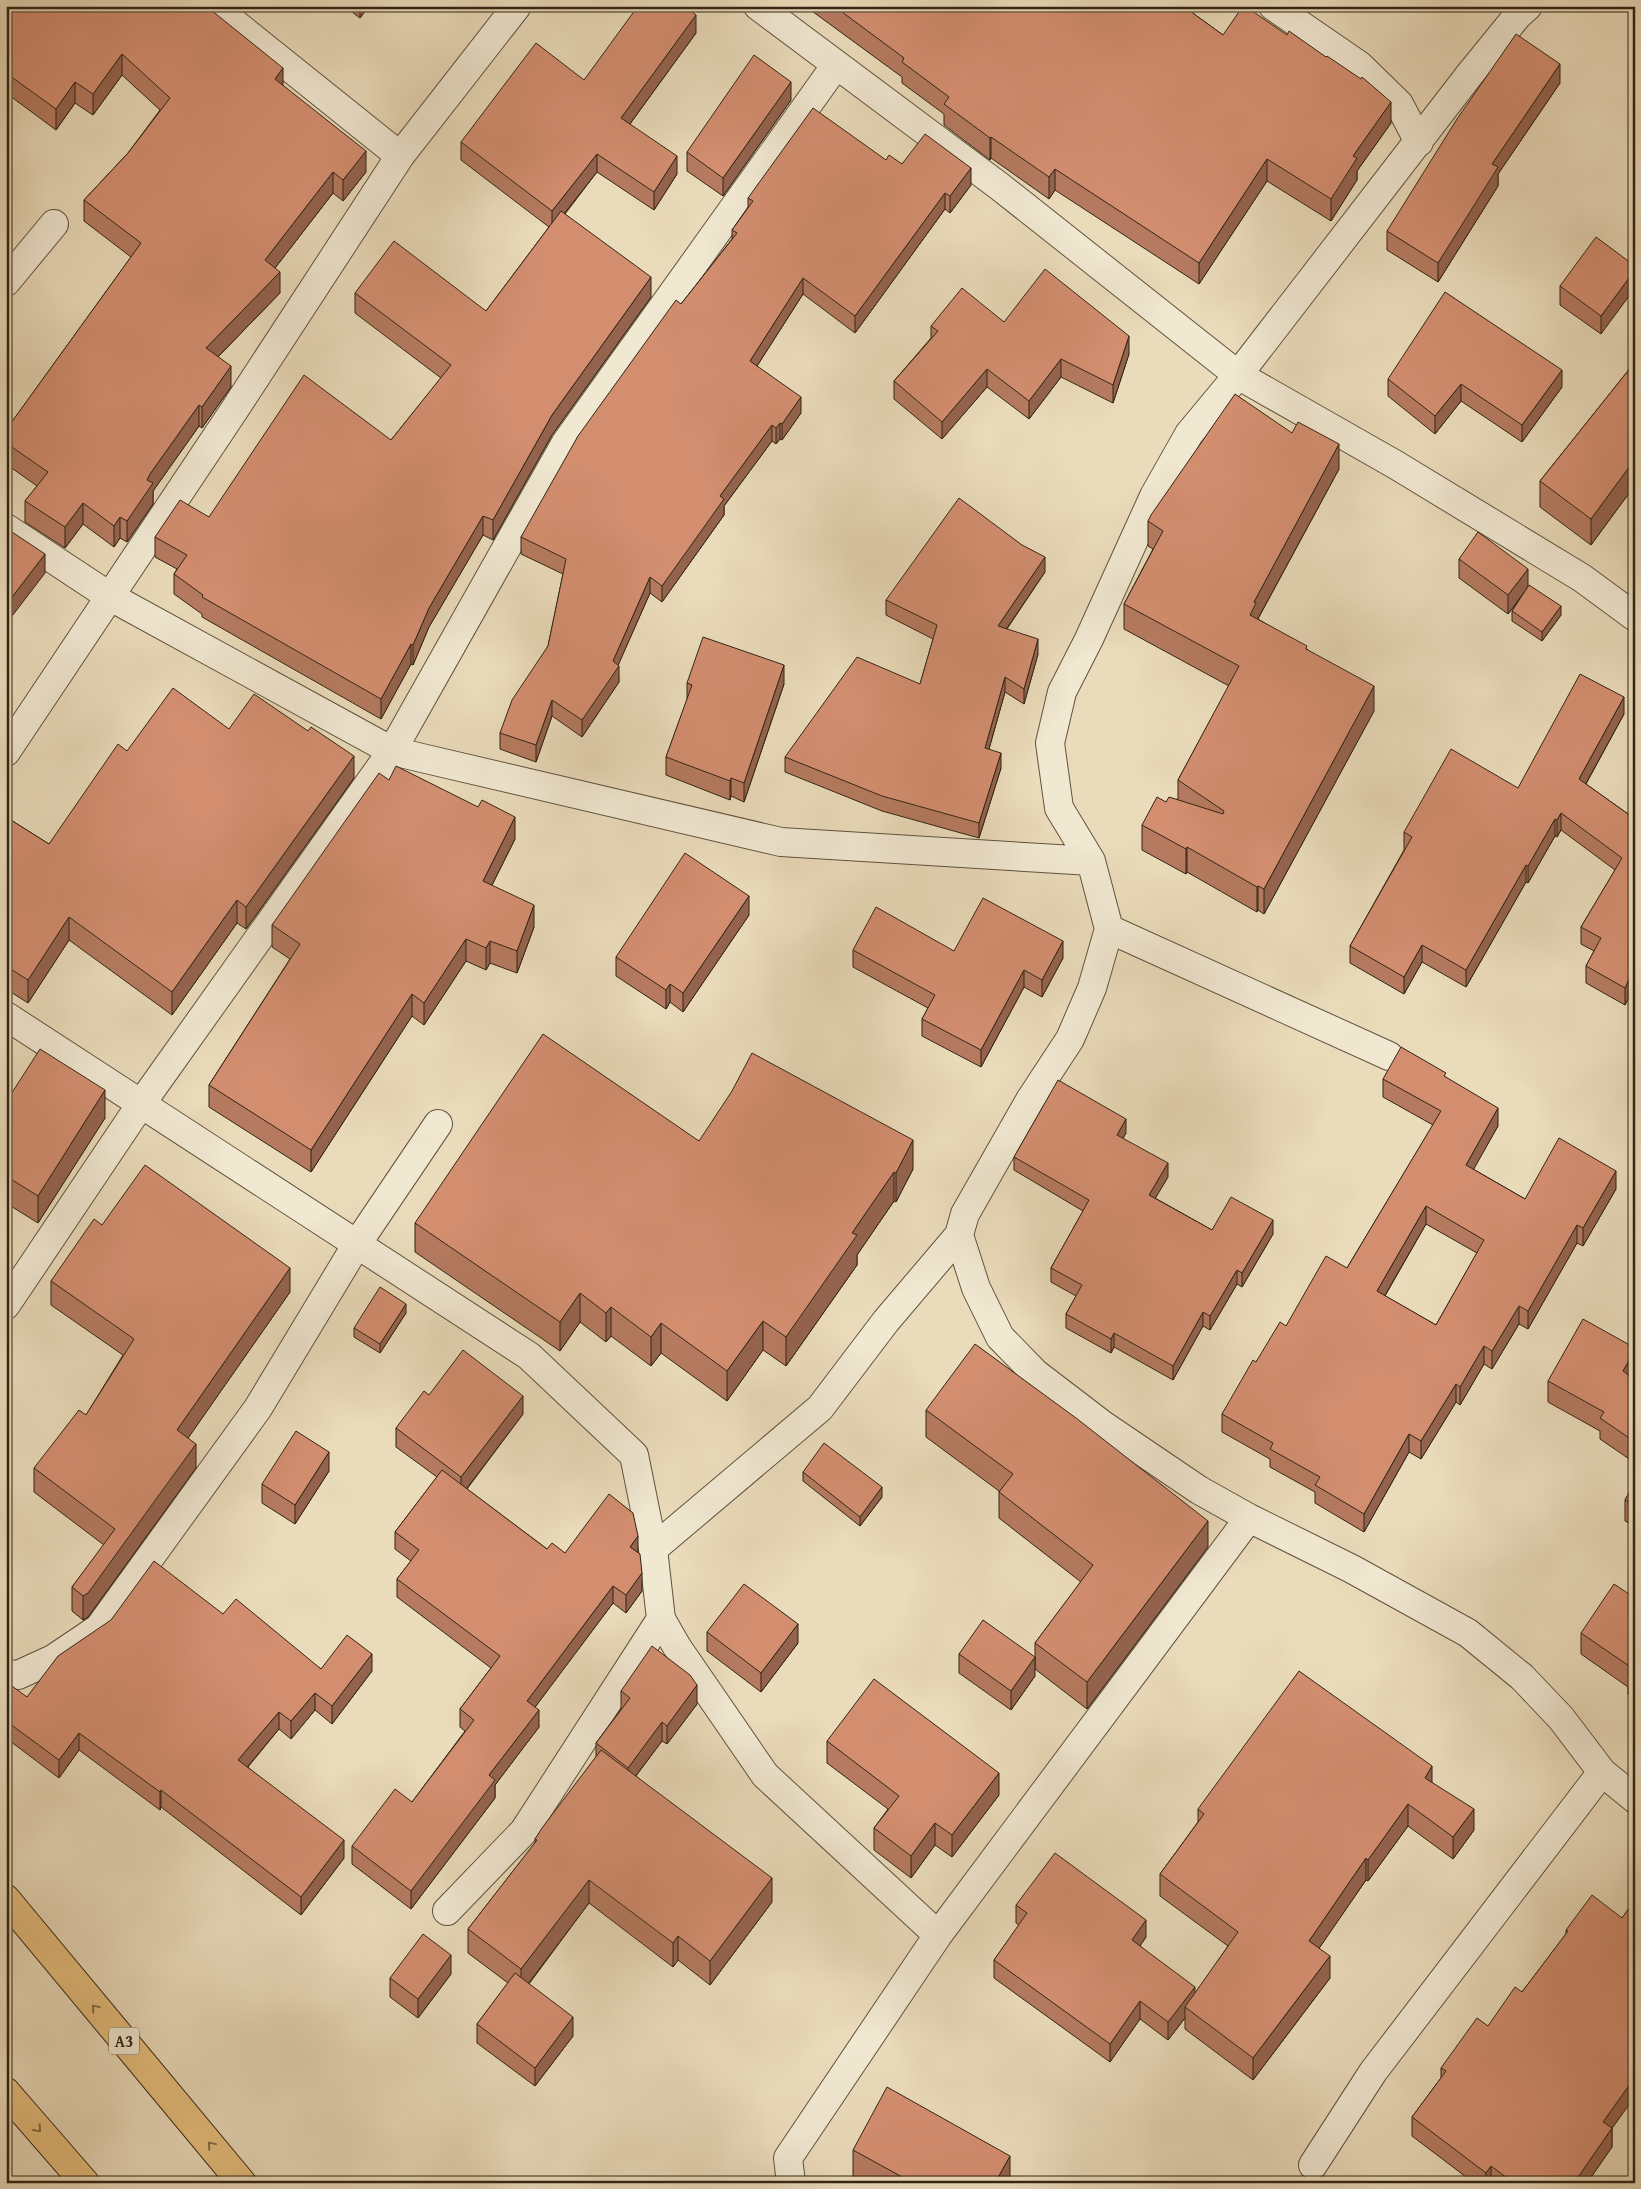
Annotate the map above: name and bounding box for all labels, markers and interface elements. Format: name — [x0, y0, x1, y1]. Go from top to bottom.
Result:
one-way arrow — [92, 2004, 101, 2013]
road number: A3 — [109, 2028, 139, 2054]
one-way arrow — [32, 2124, 41, 2133]
one-way arrow — [208, 2142, 217, 2151]

